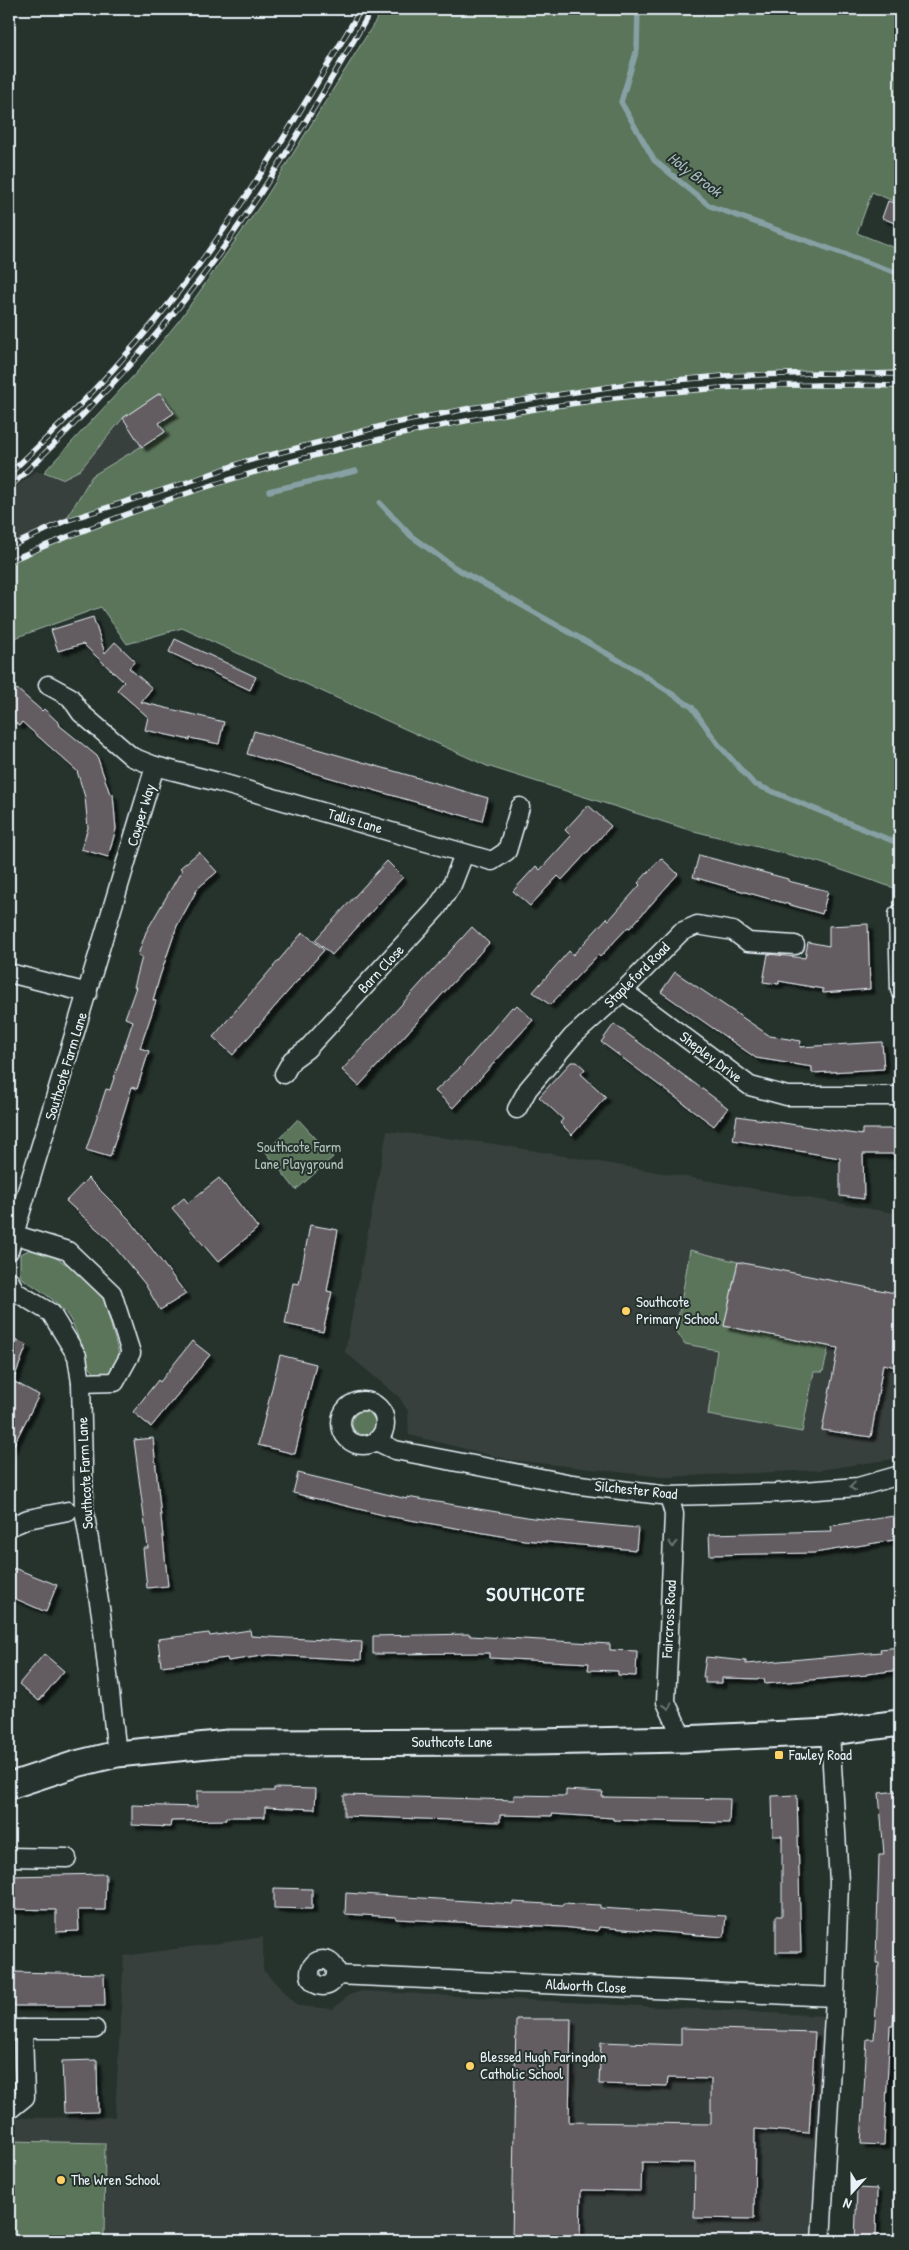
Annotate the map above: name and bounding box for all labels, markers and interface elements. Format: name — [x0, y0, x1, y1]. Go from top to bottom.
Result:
water label: Holy Brook — [663, 146, 728, 202]
street label: Cowper Way — [121, 781, 160, 849]
street label: Tallis Lane — [325, 803, 385, 838]
street label: Stapleford Road — [599, 937, 674, 1012]
street label: Barn Close — [353, 940, 409, 998]
street label: Southcote Farm Lane — [39, 1009, 92, 1122]
street label: Shepley Drive — [676, 1026, 747, 1087]
park label: Southcote Farm Lane Playground — [255, 1136, 343, 1174]
place label: Southcote Primary School — [636, 1291, 719, 1329]
marker: Southcote Primary School — [620, 1305, 632, 1317]
street label: Southcote Farm Lane — [71, 1417, 98, 1529]
street label: Silchester Road — [594, 1475, 679, 1504]
one-way arrow — [849, 1481, 857, 1492]
one-way arrow — [667, 1540, 678, 1548]
street label: Faircross Road — [656, 1579, 681, 1659]
district label: SOUTHCOTE — [486, 1580, 586, 1607]
one-way arrow — [663, 1701, 673, 1709]
street label: Southcote Lane — [411, 1731, 493, 1752]
place label: Fawley Road — [788, 1744, 852, 1765]
marker: Fawley Road — [773, 1749, 785, 1761]
street label: Aldworth Close — [545, 1973, 627, 1998]
place label: Blessed Hugh Faringdon Catholic School — [480, 2046, 607, 2084]
marker: Blessed Hugh Faringdon Catholic School — [464, 2060, 476, 2072]
north arrow — [826, 2168, 876, 2218]
place label: The Wren School — [71, 2169, 160, 2190]
marker: The Wren School — [55, 2174, 67, 2186]
text: N — [840, 2194, 854, 2215]

